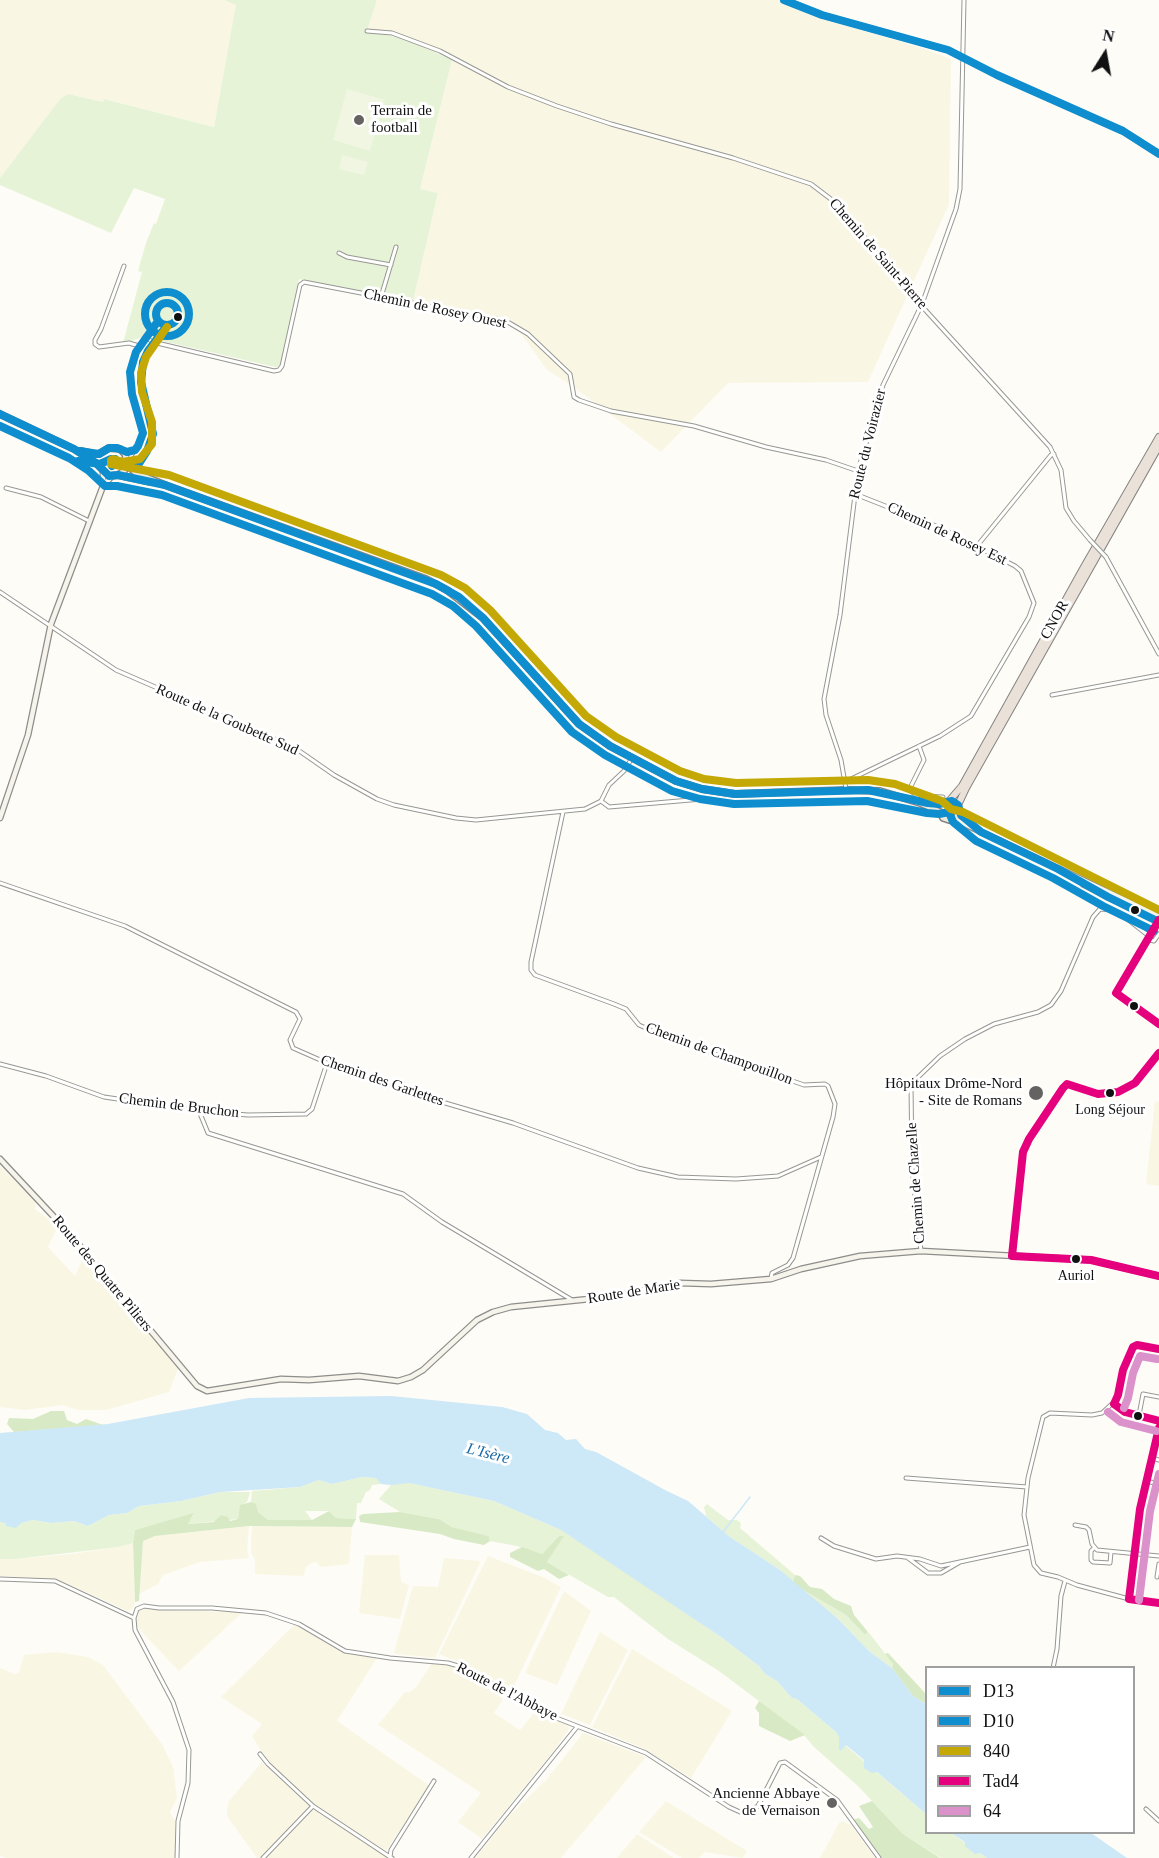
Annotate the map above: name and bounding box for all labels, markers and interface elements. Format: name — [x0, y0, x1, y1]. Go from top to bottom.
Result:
north arrow — [1075, 24, 1135, 84]
text: N — [1101, 26, 1116, 45]
place label: Terrain de football — [371, 102, 432, 137]
marker: Terrain de football — [352, 113, 366, 127]
street label: Chemin de Saint-Pierre — [825, 195, 931, 313]
street label: Chemin de Rosey Ouest — [362, 285, 508, 333]
unlabelled marker — [172, 311, 184, 323]
street label: Route du Voirazier — [846, 387, 890, 501]
street label: Chemin de Rosey Est — [884, 498, 1010, 570]
street label: CNOR — [1037, 597, 1073, 643]
street label: Route de la Goubette Sud — [153, 680, 301, 760]
unlabelled marker — [1129, 904, 1141, 916]
unlabelled marker — [1128, 1000, 1140, 1012]
street label: Chemin de Champouillon — [643, 1019, 795, 1089]
street label: Chemin des Garlettes — [318, 1051, 446, 1111]
place label: Hôpitaux Drôme-Nord - Site de Romans — [885, 1075, 1022, 1110]
marker: Hôpitaux Drôme-Nord - Site de Romans — [1027, 1084, 1045, 1102]
marker: Long Séjour — [1104, 1087, 1116, 1099]
street label: Chemin de Bruchon — [118, 1090, 240, 1122]
place label: Long Séjour — [1075, 1102, 1145, 1118]
street label: Chemin de Chazelle — [903, 1122, 929, 1244]
street label: Route des Quatre Piliers — [48, 1212, 156, 1336]
marker: Auriol — [1070, 1253, 1082, 1265]
place label: Auriol — [1058, 1268, 1094, 1284]
street label: Route de Marie — [587, 1276, 681, 1308]
unlabelled marker — [1132, 1410, 1144, 1422]
water label: L'Isère — [464, 1439, 512, 1469]
street label: Route de l'Abbaye — [453, 1659, 561, 1725]
legend — [925, 1666, 1135, 1834]
text: D13 — [983, 1681, 1014, 1701]
text: D10 — [983, 1711, 1014, 1731]
text: 840 — [983, 1741, 1010, 1761]
text: Tad4 — [983, 1771, 1019, 1791]
place label: Ancienne Abbaye de Vernaison — [712, 1785, 820, 1820]
marker: Ancienne Abbaye de Vernaison — [825, 1796, 839, 1810]
text: 64 — [983, 1801, 1001, 1821]

